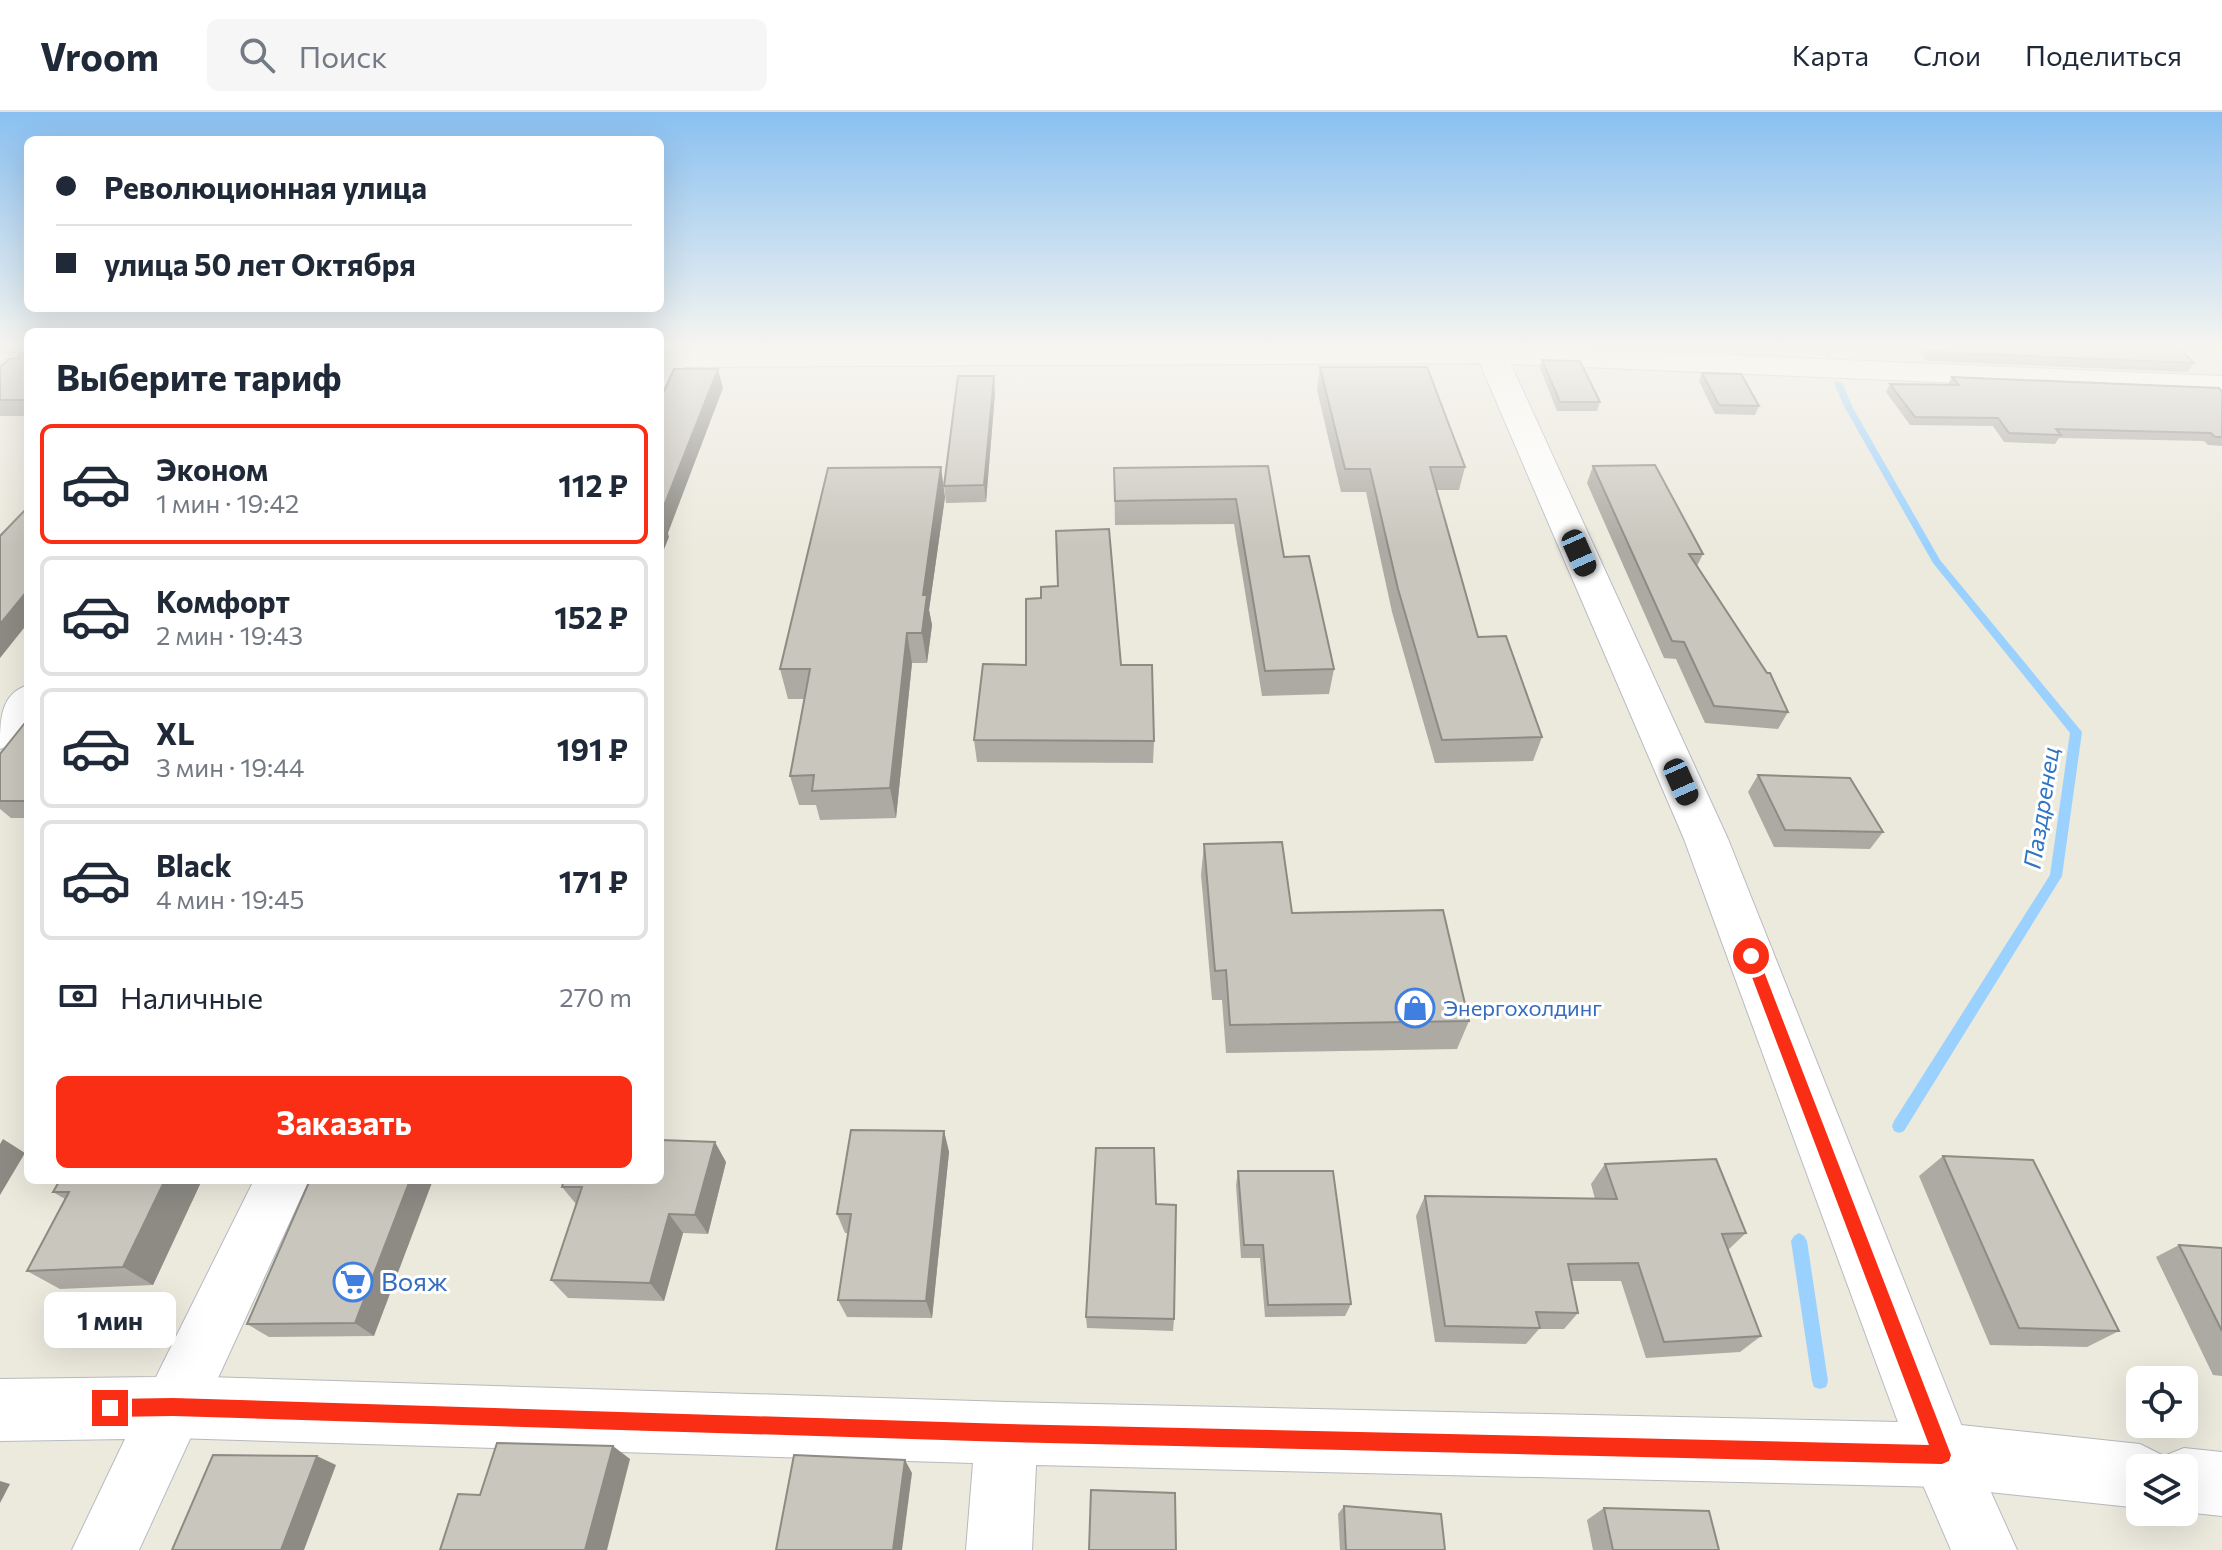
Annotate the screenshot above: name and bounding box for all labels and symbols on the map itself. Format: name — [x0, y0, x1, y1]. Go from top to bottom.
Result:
car — [1558, 526, 1600, 580]
water label: Паздренец — [2017, 745, 2064, 871]
car — [1660, 755, 1702, 809]
route start — [1733, 938, 1769, 974]
shop icon: Энергохолдинг — [1394, 987, 1436, 1029]
place label: Энергохолдинг — [1443, 994, 1602, 1021]
supermarket icon: Вояж — [332, 1261, 374, 1303]
place label: Вояж — [381, 1265, 448, 1296]
callout: 1 мин — [44, 1292, 176, 1348]
route end — [92, 1390, 128, 1426]

